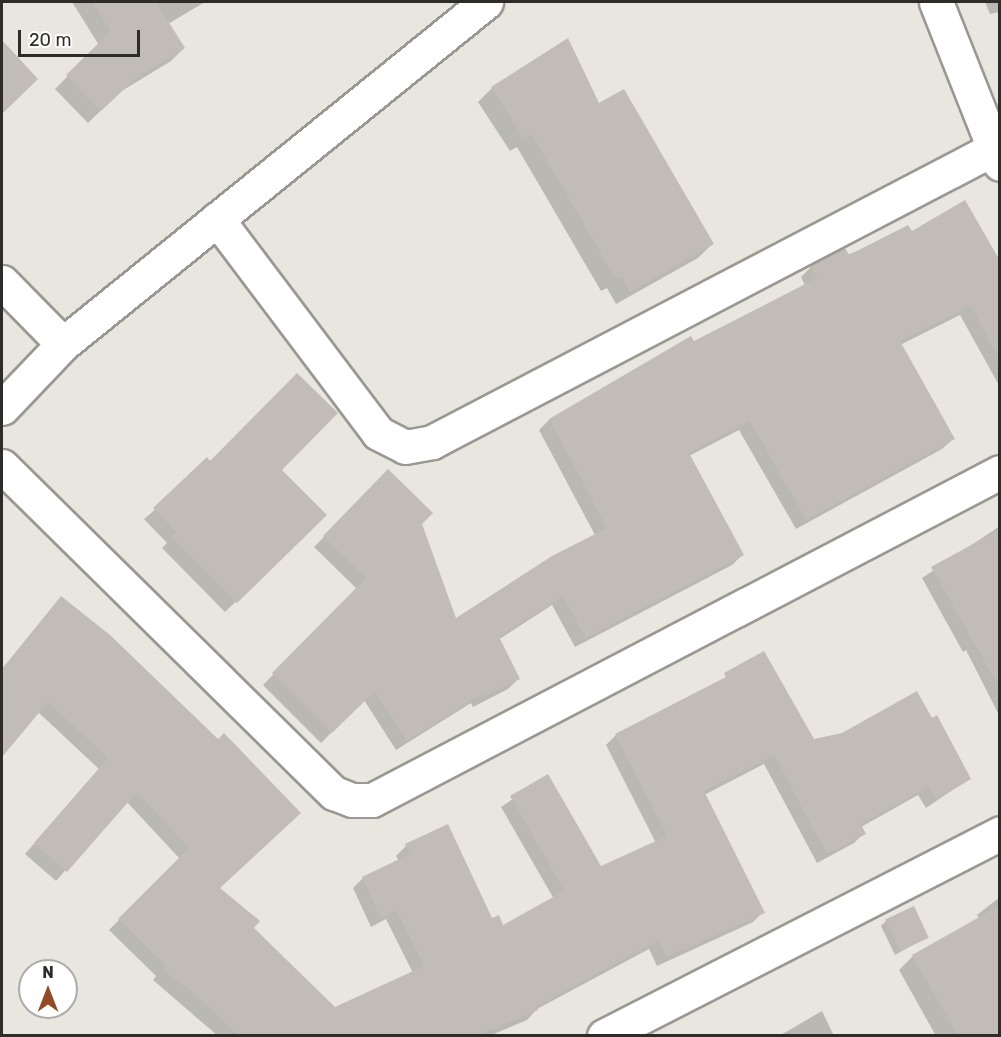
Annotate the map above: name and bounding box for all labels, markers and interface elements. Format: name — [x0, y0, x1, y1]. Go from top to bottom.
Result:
scale bar — [21, 18, 142, 56]
text: 20 m — [29, 29, 71, 51]
north arrow — [18, 959, 78, 1019]
text: N — [42, 963, 54, 982]

